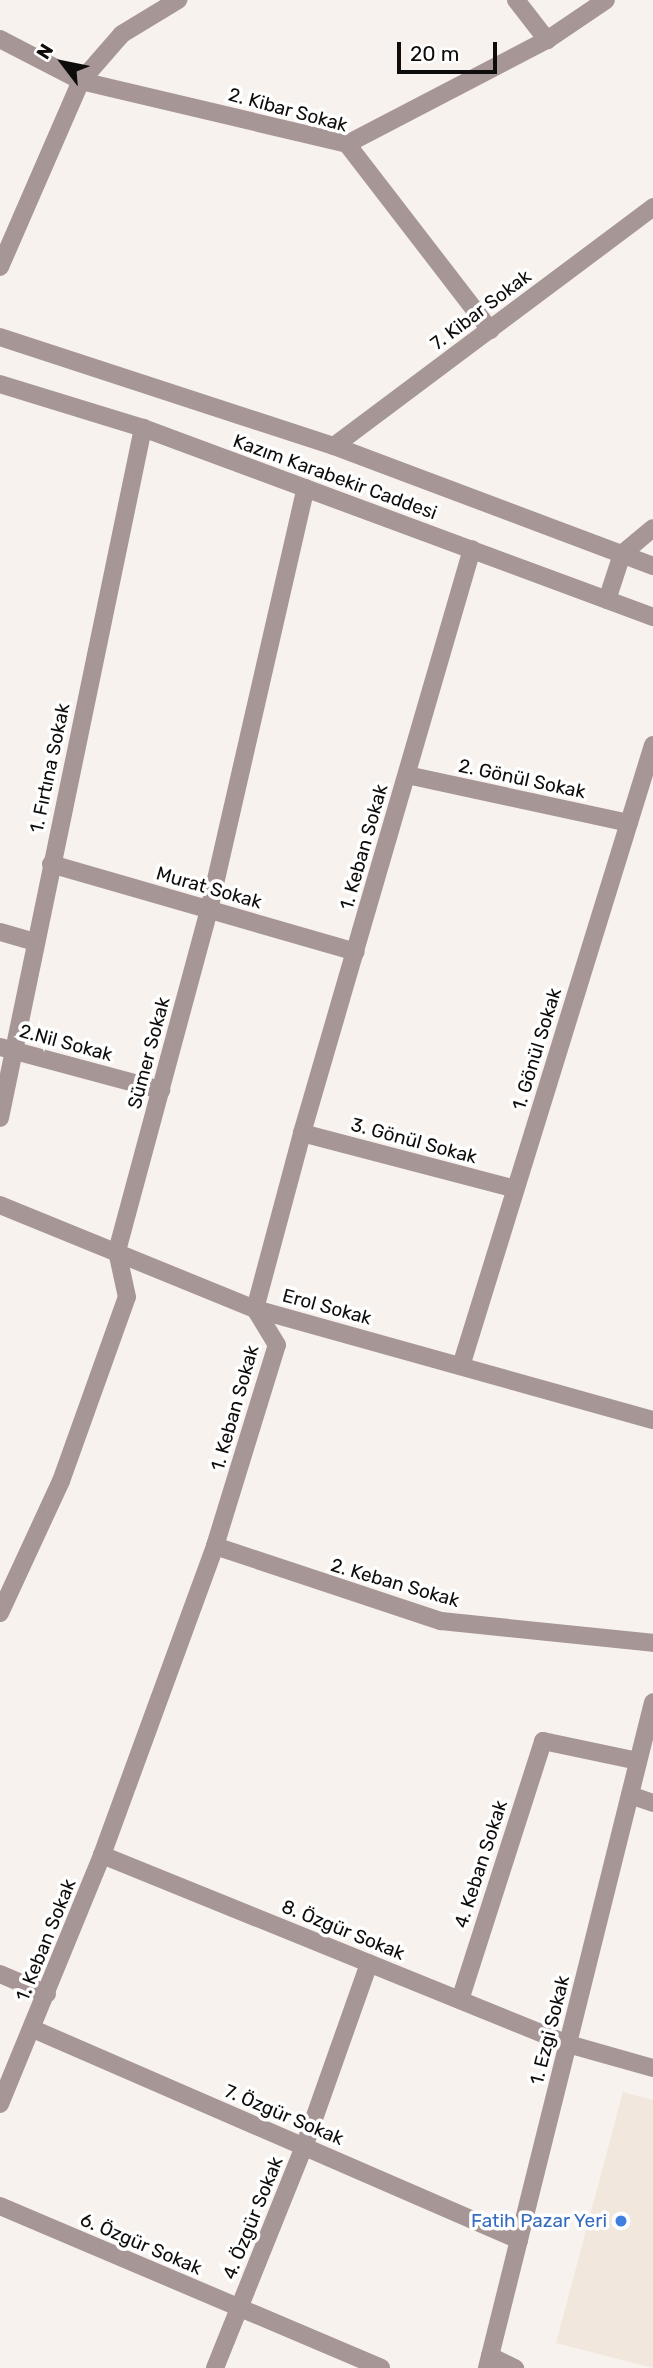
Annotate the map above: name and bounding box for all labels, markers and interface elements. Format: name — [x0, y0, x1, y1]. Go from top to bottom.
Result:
north arrow — [28, 28, 98, 98]
scale bar — [401, 28, 501, 72]
text: N — [31, 40, 58, 64]
text: 20 m — [410, 41, 459, 66]
street label: 2. Kibar Sokak — [226, 83, 350, 137]
street label: 7. Kibar Sokak — [426, 265, 536, 355]
street label: Kazım Karabekir Caddesi — [230, 429, 440, 525]
street label: 1. Fırtına Sokak — [25, 701, 75, 835]
street label: 2. Gönül Sokak — [456, 754, 588, 804]
street label: 1. Keban Sokak — [335, 782, 393, 912]
street label: Murat Sokak — [154, 862, 264, 914]
street label: 1. Gönül Sokak — [508, 985, 566, 1113]
street label: Sümer Sokak — [123, 994, 175, 1112]
street label: 2.Nil Sokak — [17, 1020, 115, 1066]
street label: 3. Gönül Sokak — [348, 1113, 480, 1169]
street label: Erol Sokak — [280, 1284, 374, 1330]
street label: 1. Keban Sokak — [206, 1343, 264, 1473]
street label: 2. Keban Sokak — [328, 1554, 462, 1612]
street label: 4. Keban Sokak — [450, 1797, 512, 1931]
street label: 1. Keban Sokak — [11, 1876, 81, 2004]
street label: 8. Özgür Sokak — [278, 1895, 408, 1965]
street label: 1. Ezgi Sokak — [525, 1973, 575, 2087]
street label: 7. Özgür Sokak — [221, 2080, 347, 2150]
street label: 4. Özgür Sokak — [218, 2153, 288, 2283]
street label: 6. Özgür Sokak — [76, 2208, 206, 2280]
place label: Fatih Pazar Yeri — [470, 2210, 607, 2232]
marker: Fatih Pazar Yeri — [613, 2213, 629, 2229]

